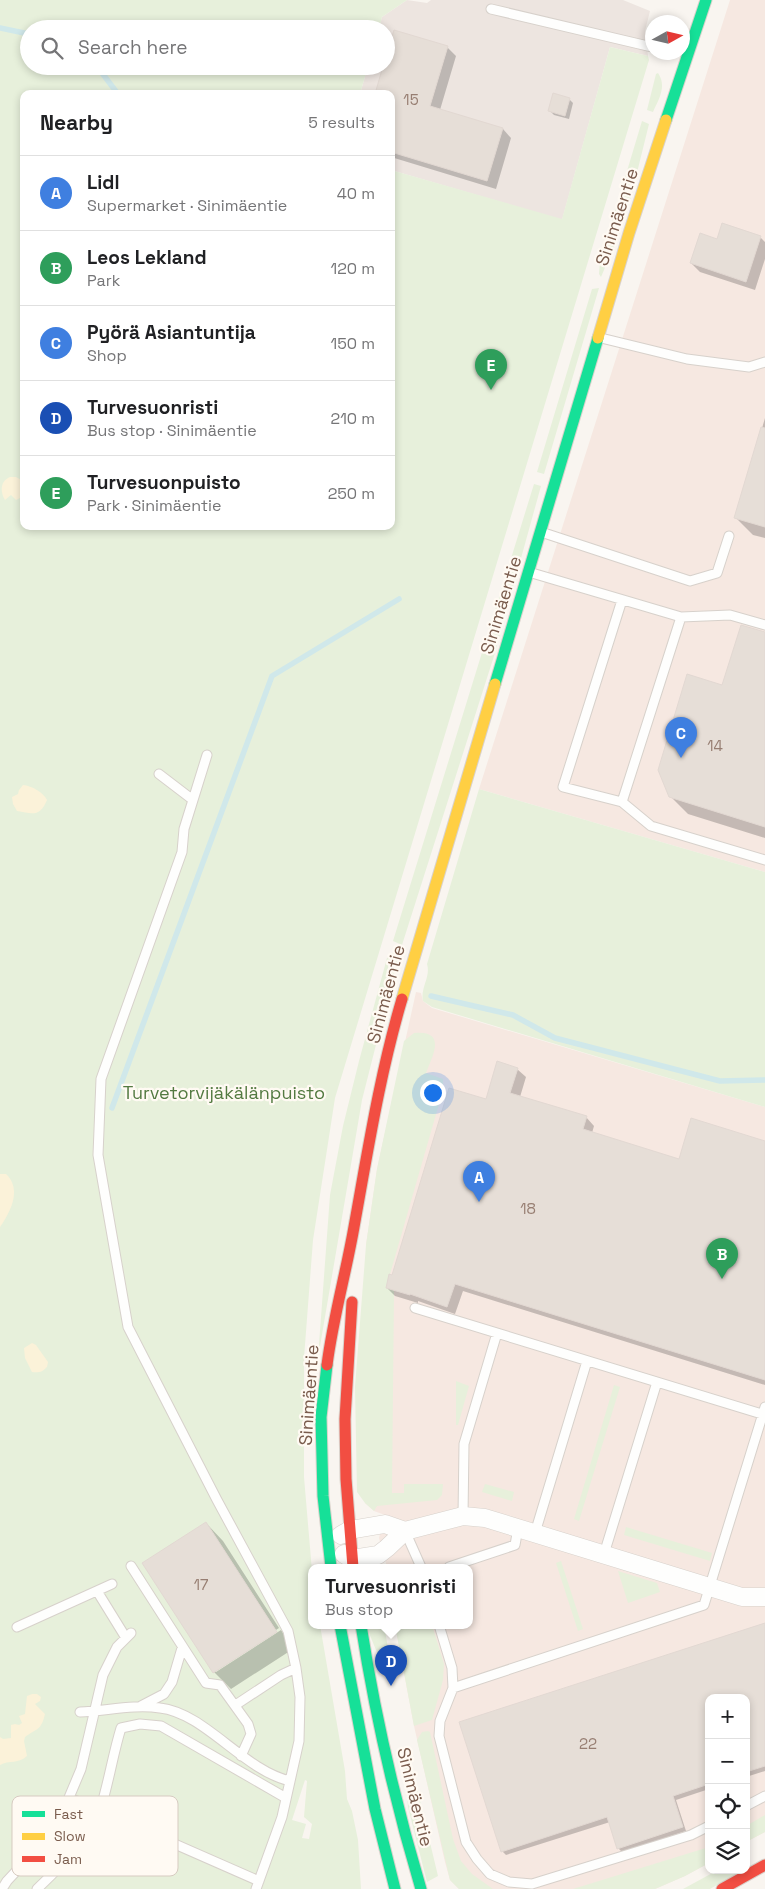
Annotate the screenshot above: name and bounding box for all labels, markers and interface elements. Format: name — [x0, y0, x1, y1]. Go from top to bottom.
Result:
north arrow — [645, 15, 690, 60]
search box — [20, 20, 395, 75]
icon: search — [38, 34, 66, 62]
text: Search here — [78, 35, 188, 60]
house number: 15 — [403, 90, 419, 109]
text: Nearby — [40, 109, 113, 136]
text: 5 results — [308, 112, 375, 133]
street label: Sinimäentie — [590, 165, 643, 269]
text: Lidl — [87, 170, 120, 195]
text: A — [51, 183, 61, 204]
text: 40 m — [337, 183, 375, 204]
text: Supermarket · Sinimäentie — [87, 195, 287, 216]
text: Leos Lekland — [87, 245, 207, 270]
text: B — [51, 258, 61, 279]
text: 120 m — [331, 258, 375, 279]
text: Park — [87, 270, 120, 291]
text: Pyörä Asiantuntija — [87, 320, 256, 345]
text: C — [51, 333, 61, 354]
text: 150 m — [331, 333, 375, 354]
text: Shop — [87, 345, 127, 366]
pin: E — [475, 349, 507, 390]
text: Turvesuonristi — [87, 395, 218, 420]
text: D — [51, 408, 61, 429]
text: 210 m — [331, 408, 375, 429]
text: Bus stop · Sinimäentie — [87, 420, 257, 441]
text: Turvesuonpuisto — [87, 470, 241, 495]
text: E — [52, 483, 60, 504]
text: 250 m — [328, 483, 375, 504]
text: Park · Sinimäentie — [87, 495, 222, 516]
street label: Sinimäentie — [475, 553, 526, 657]
pin: C — [665, 717, 697, 758]
house number: 14 — [707, 736, 723, 755]
street label: Sinimäentie — [361, 942, 410, 1046]
your location — [420, 1080, 446, 1106]
park label: Turvetorvijäkälänpuisto — [123, 1081, 325, 1104]
pin: A — [463, 1161, 495, 1202]
house number: 18 — [520, 1199, 536, 1218]
pin: B — [706, 1238, 738, 1279]
street label: Sinimäentie — [293, 1344, 324, 1446]
popup — [308, 1564, 473, 1629]
text: Turvesuonristi — [325, 1574, 456, 1599]
house number: 17 — [194, 1575, 208, 1594]
text: Bus stop — [325, 1599, 393, 1620]
pin: D — [375, 1645, 407, 1686]
map controls — [705, 1694, 750, 1874]
button: + — [705, 1694, 750, 1739]
house number: 22 — [579, 1734, 597, 1753]
button: − — [705, 1739, 750, 1784]
street label: Sinimäentie — [392, 1745, 439, 1849]
button: locate — [705, 1784, 750, 1829]
legend — [12, 1796, 178, 1876]
text: Fast — [54, 1805, 83, 1823]
text: Slow — [54, 1827, 86, 1845]
button: layers — [705, 1829, 750, 1874]
text: Jam — [54, 1850, 82, 1868]

